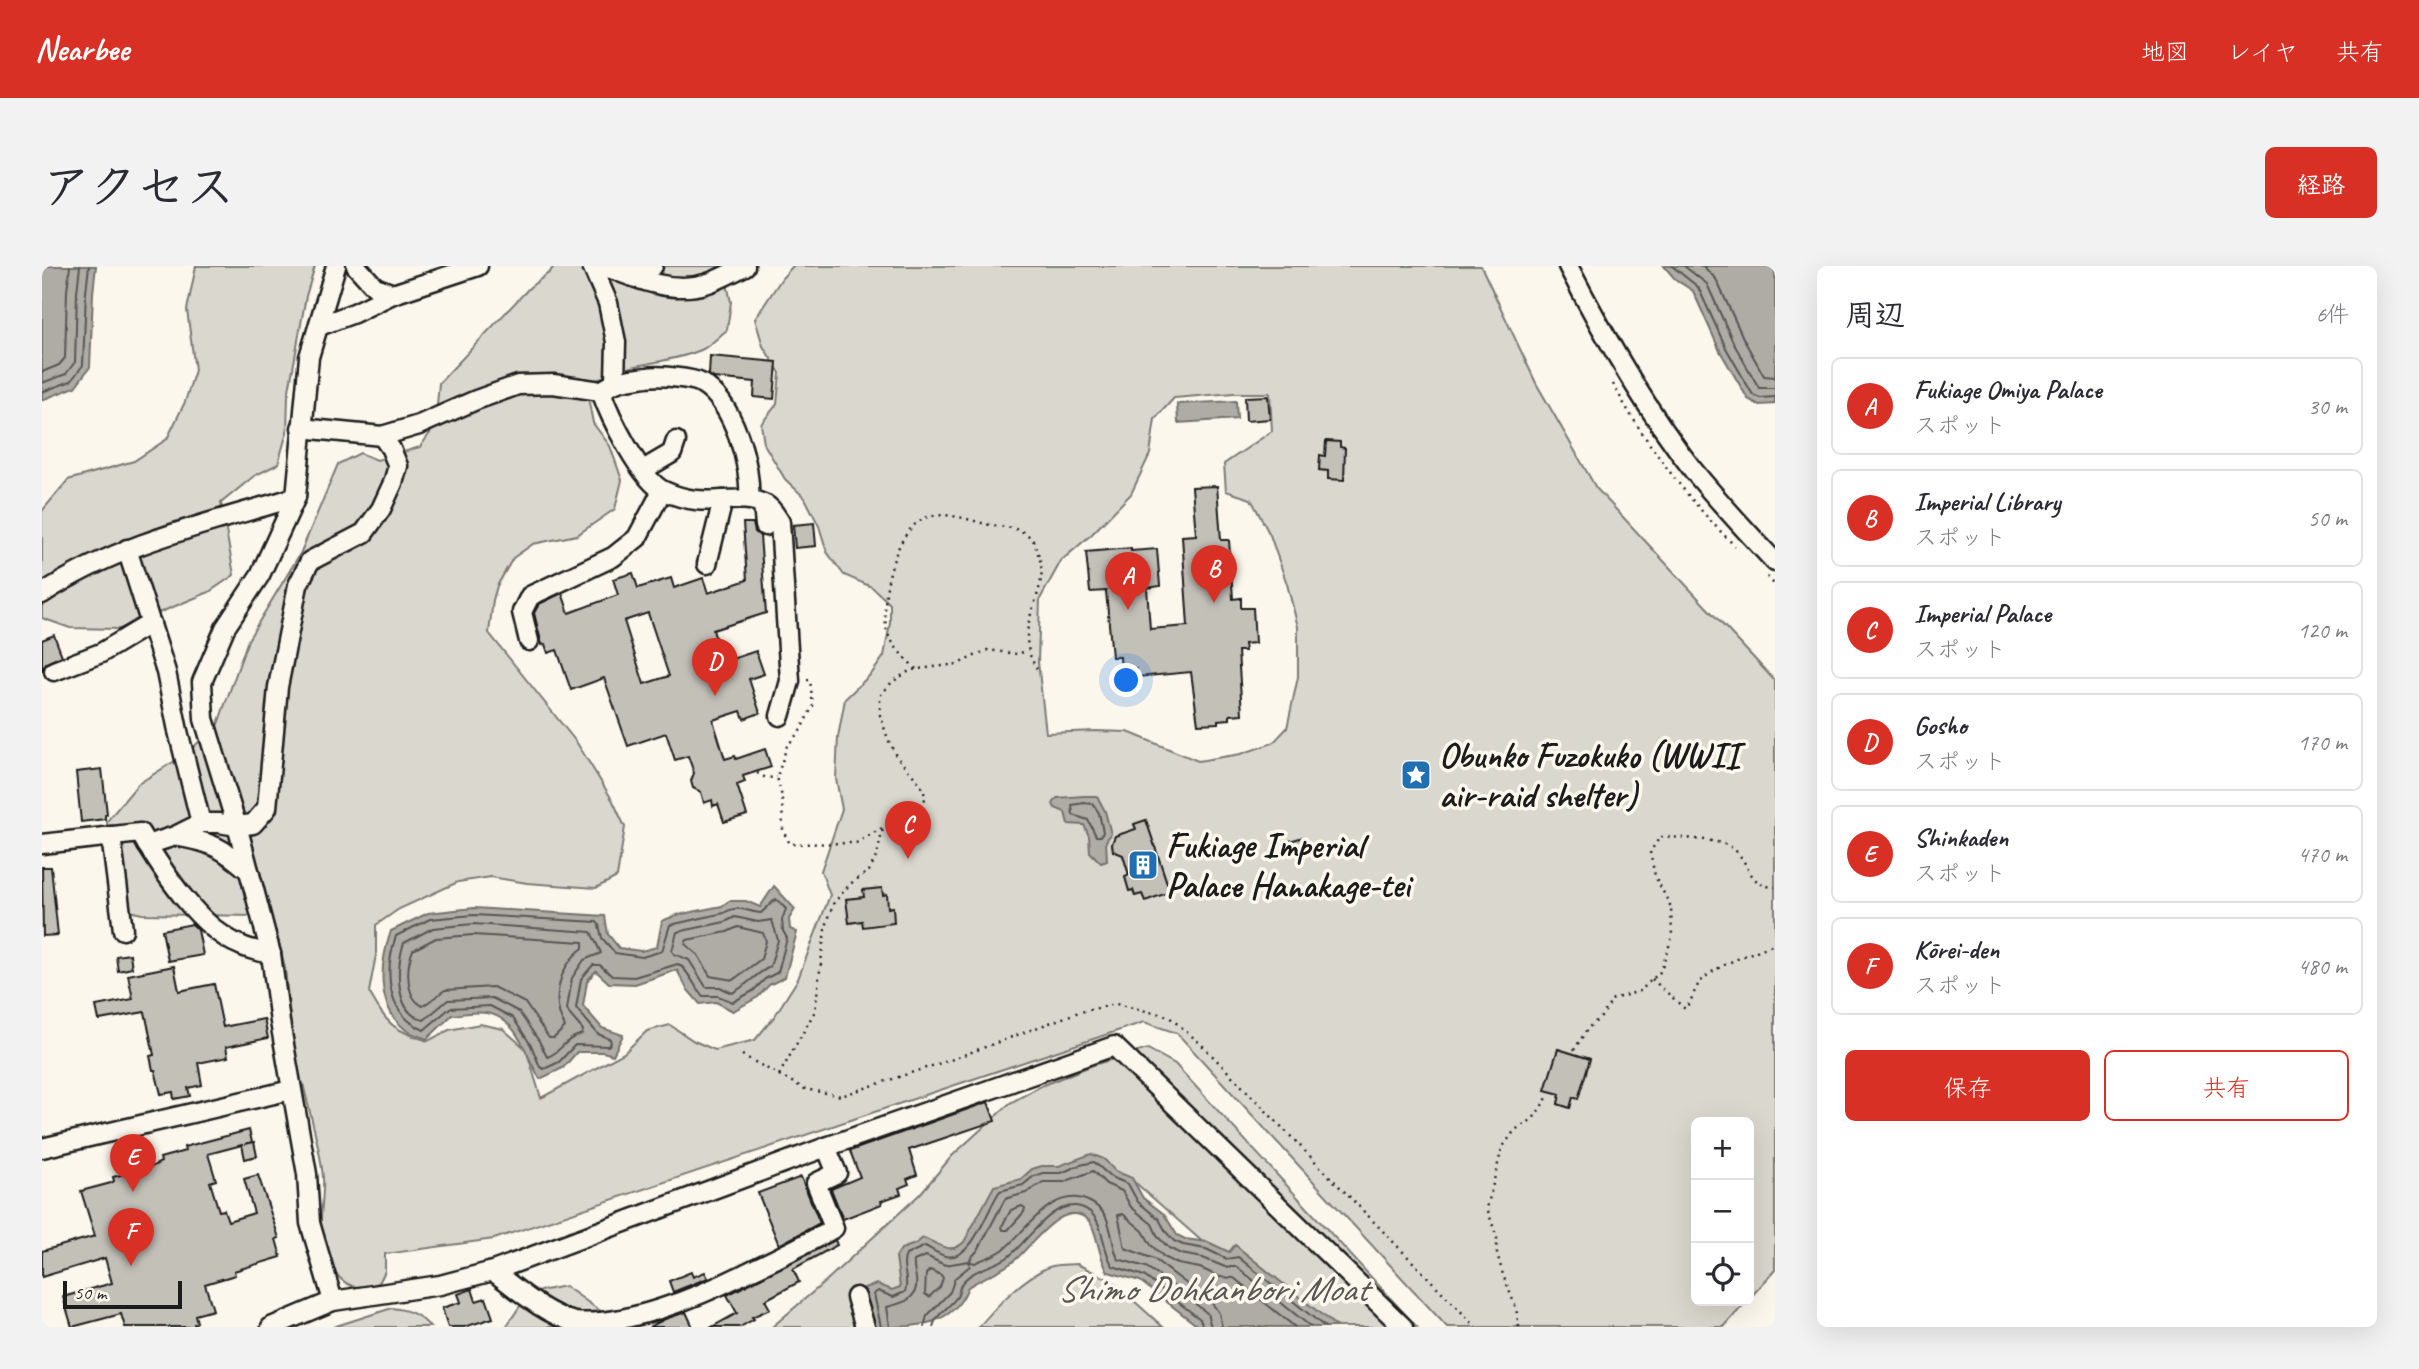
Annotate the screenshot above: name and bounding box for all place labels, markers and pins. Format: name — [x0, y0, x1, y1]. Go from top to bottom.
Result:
pin: B — [1191, 545, 1237, 603]
pin: A — [1105, 552, 1151, 610]
pin: D — [692, 638, 738, 696]
place label: Obunko Fuzokuko (WWII air-raid shelter) — [1439, 733, 1746, 818]
place icon: Obunko Fuzokuko (WWII air-raid shelter) — [1399, 758, 1433, 792]
pin: C — [885, 801, 931, 859]
place label: Fukiage Imperial Palace Hanakage-tei — [1166, 823, 1414, 908]
building icon: Fukiage Imperial Palace Hanakage-tei — [1126, 848, 1160, 882]
pin: E — [110, 1134, 156, 1192]
pin: F — [108, 1208, 154, 1266]

